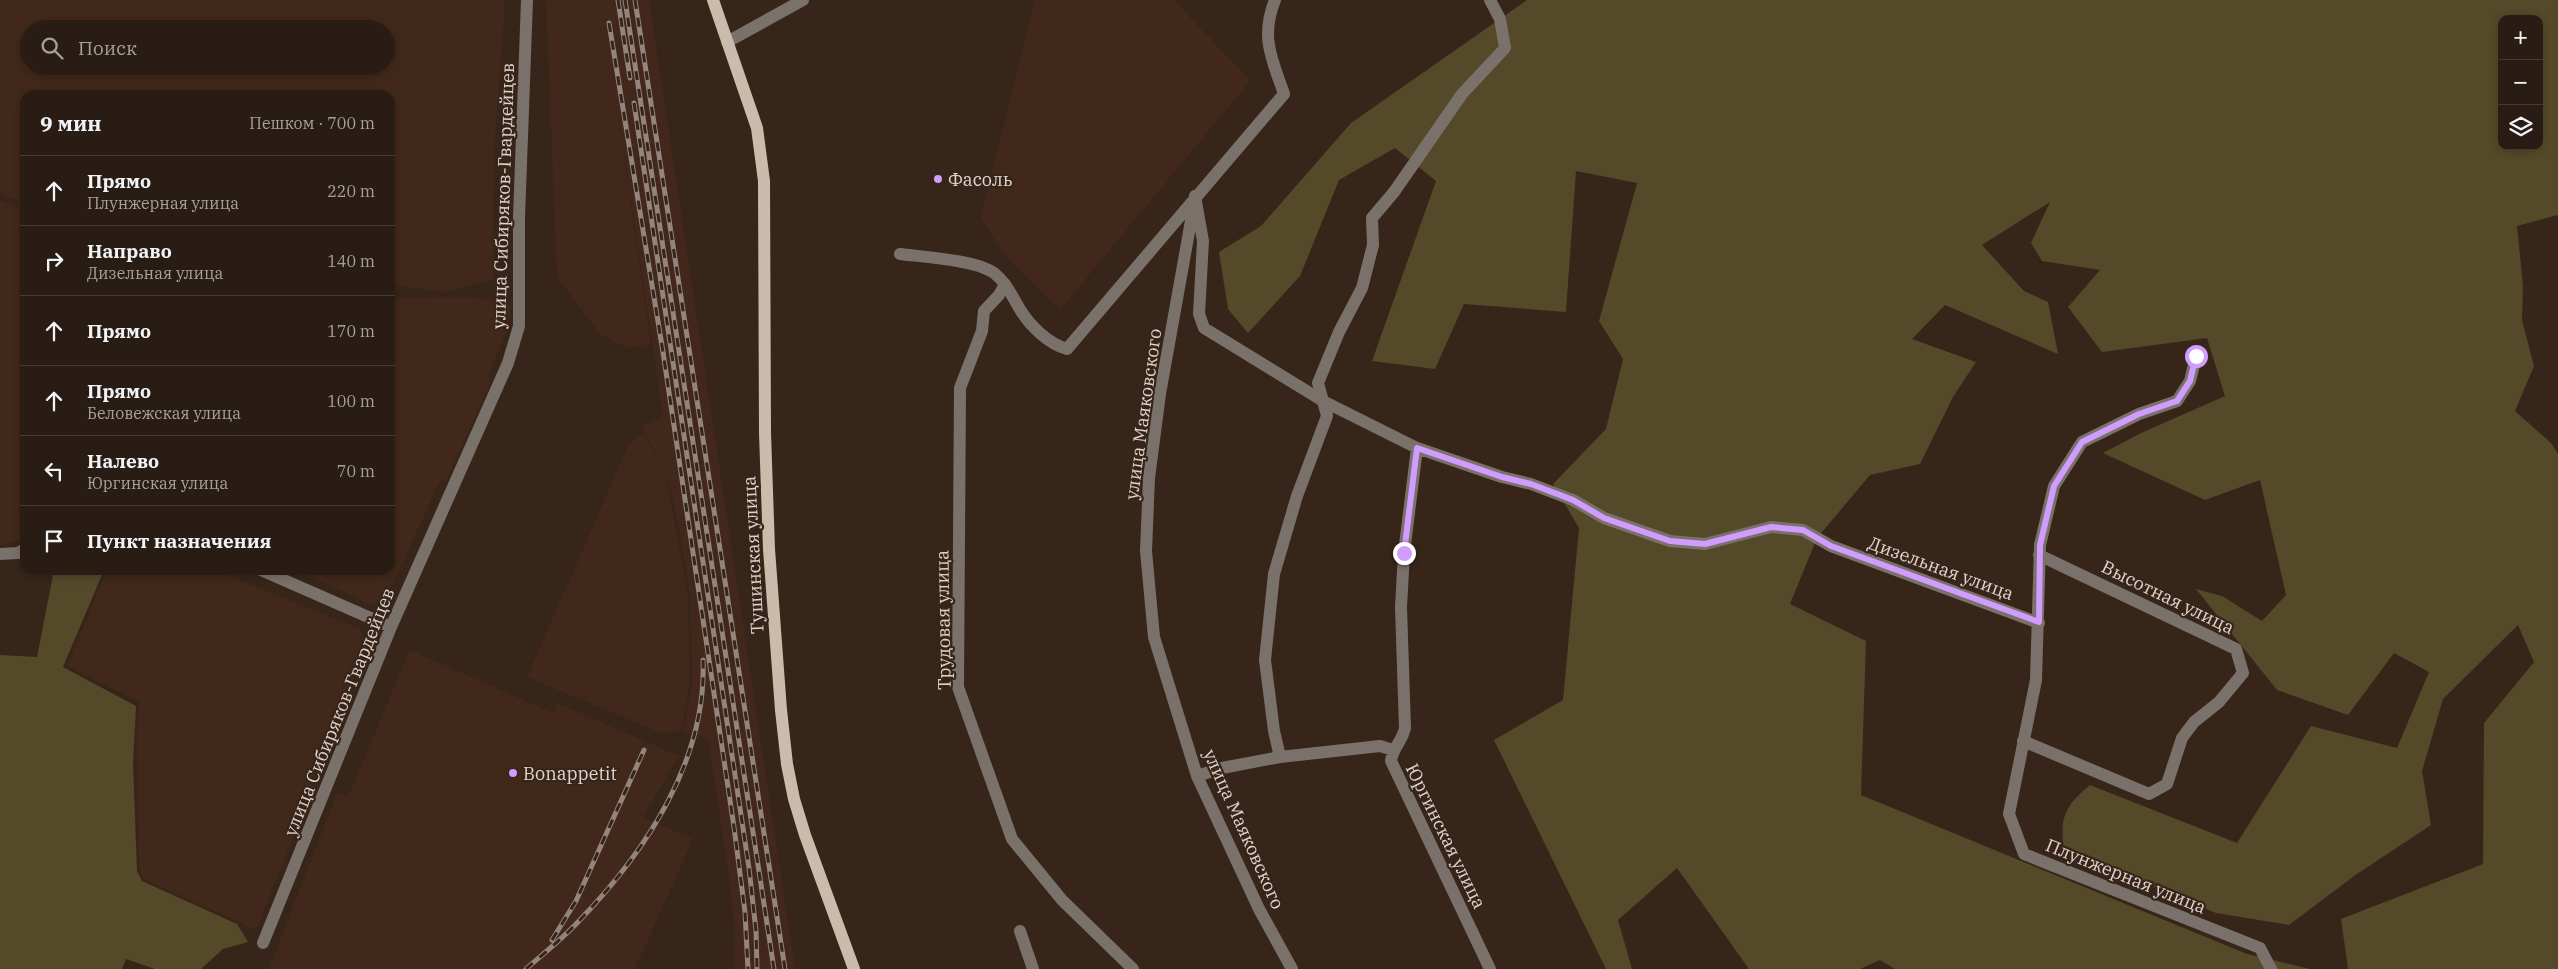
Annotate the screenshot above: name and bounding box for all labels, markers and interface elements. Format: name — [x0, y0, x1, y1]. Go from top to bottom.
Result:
map controls — [2498, 15, 2543, 150]
button: + — [2498, 15, 2543, 60]
search box — [20, 20, 395, 75]
icon: search — [38, 34, 66, 62]
text: Поиск — [78, 36, 137, 60]
button: − — [2498, 60, 2543, 105]
street label: улица Сибиряков-Гвардейцев — [487, 63, 519, 329]
button: layers — [2498, 105, 2543, 150]
text: 9 мин — [40, 109, 102, 137]
text: Пешком · 700 m — [249, 113, 375, 133]
place label: Фасоль — [948, 168, 1013, 191]
text: Прямо — [87, 169, 151, 193]
marker: Фасоль — [932, 173, 944, 185]
icon: ahead — [40, 177, 68, 205]
text: 220 m — [327, 181, 375, 201]
text: Плунжерная улица — [87, 193, 239, 213]
text: Направо — [87, 239, 172, 263]
icon: right — [40, 247, 68, 275]
text: 140 m — [327, 251, 375, 271]
text: Дизельная улица — [87, 263, 223, 283]
icon: ahead — [40, 317, 68, 345]
text: Прямо — [87, 319, 151, 343]
text: 170 m — [327, 321, 375, 341]
street label: улица Маяковского — [1120, 327, 1166, 501]
route start — [2185, 345, 2208, 368]
text: Прямо — [87, 379, 151, 403]
icon: ahead — [40, 387, 68, 415]
text: 100 m — [327, 391, 375, 411]
text: Беловежская улица — [87, 403, 241, 423]
text: Налево — [87, 449, 159, 473]
icon: left — [40, 457, 68, 485]
text: 70 m — [337, 461, 375, 481]
text: Юргинская улица — [87, 473, 228, 493]
street label: Тушинская улица — [737, 475, 769, 635]
icon: arrive — [40, 527, 68, 555]
text: Пункт назначения — [87, 529, 271, 553]
street label: Дизельная улица — [1865, 531, 2017, 605]
route end — [1393, 542, 1416, 565]
street label: Трудовая улица — [930, 550, 956, 690]
street label: Высотная улица — [2098, 555, 2238, 639]
street label: улица Сибиряков-Гвардейцев — [279, 584, 399, 840]
street label: улица Маяковского — [1198, 745, 1290, 913]
street label: Юргинская улица — [1401, 760, 1491, 913]
place label: Bonappetit — [523, 762, 617, 785]
marker: Bonappetit — [507, 767, 519, 779]
street label: Плунжерная улица — [2042, 833, 2210, 919]

